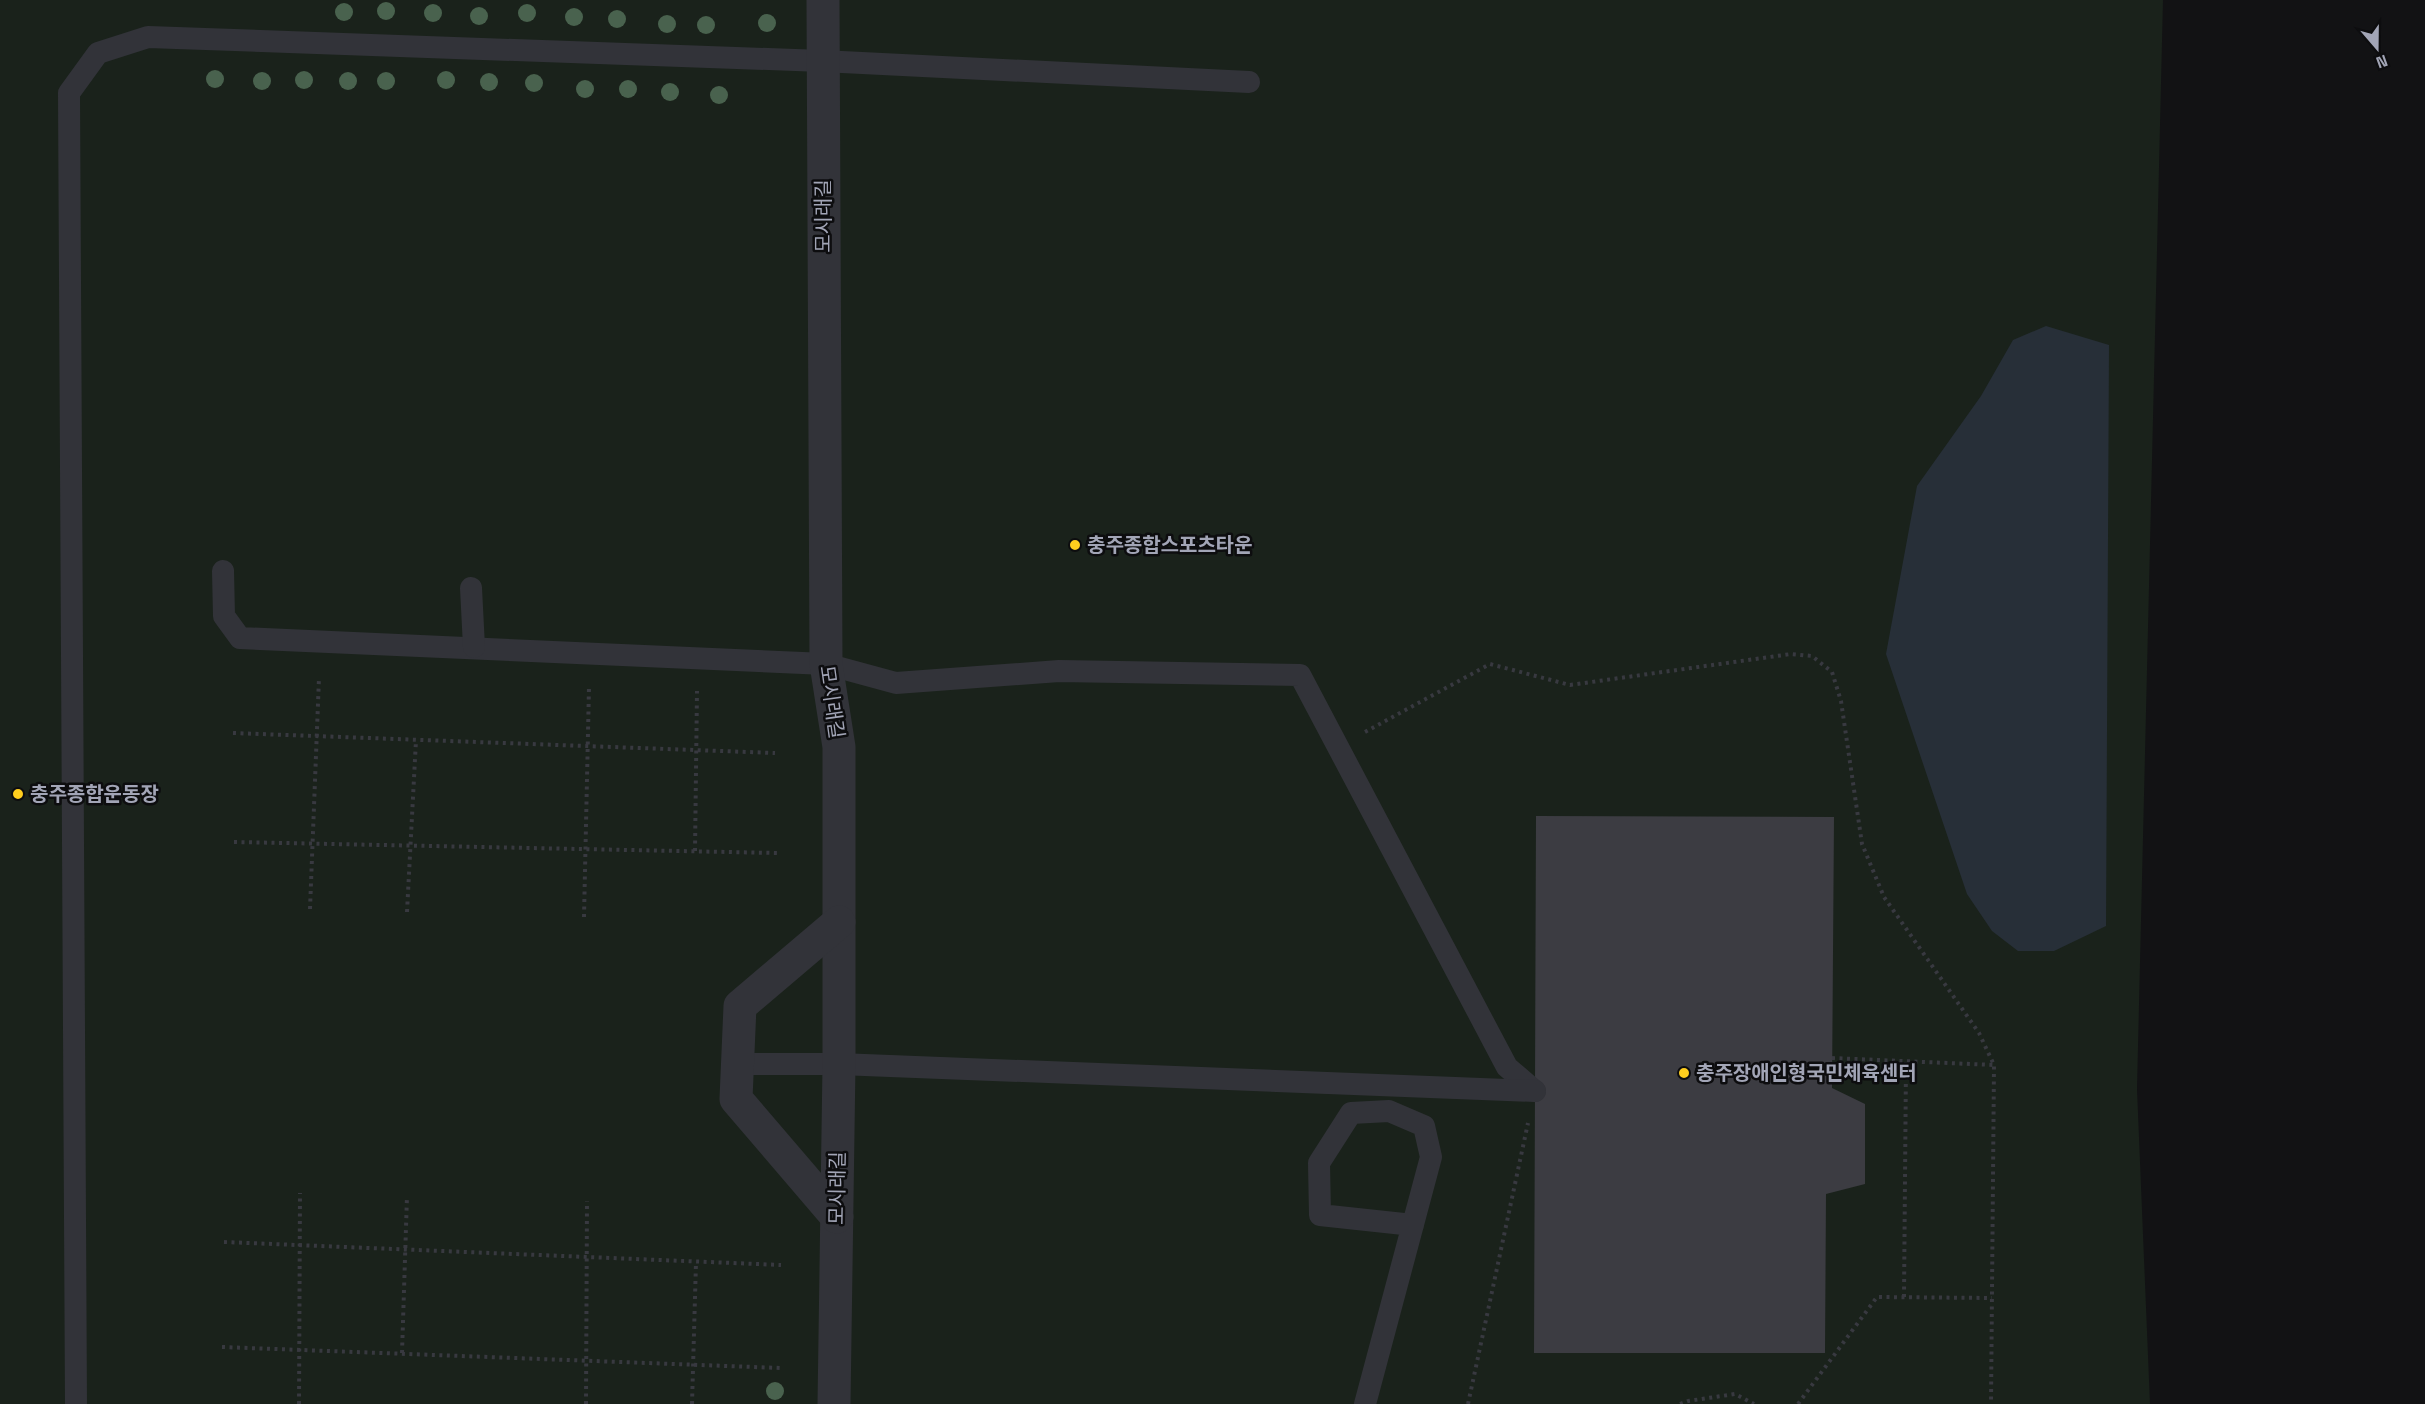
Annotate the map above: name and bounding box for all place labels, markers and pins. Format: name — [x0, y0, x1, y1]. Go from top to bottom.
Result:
place label: 충주종합스포츠타운 — [1087, 532, 1253, 558]
marker: 충주종합스포츠타운 — [1068, 538, 1082, 552]
place label: 충주종합운동장 — [30, 781, 159, 807]
marker: 충주종합운동장 — [11, 787, 25, 801]
place label: 충주장애인형국민체육센터 — [1696, 1060, 1917, 1086]
marker: 충주장애인형국민체육센터 — [1677, 1066, 1691, 1080]

